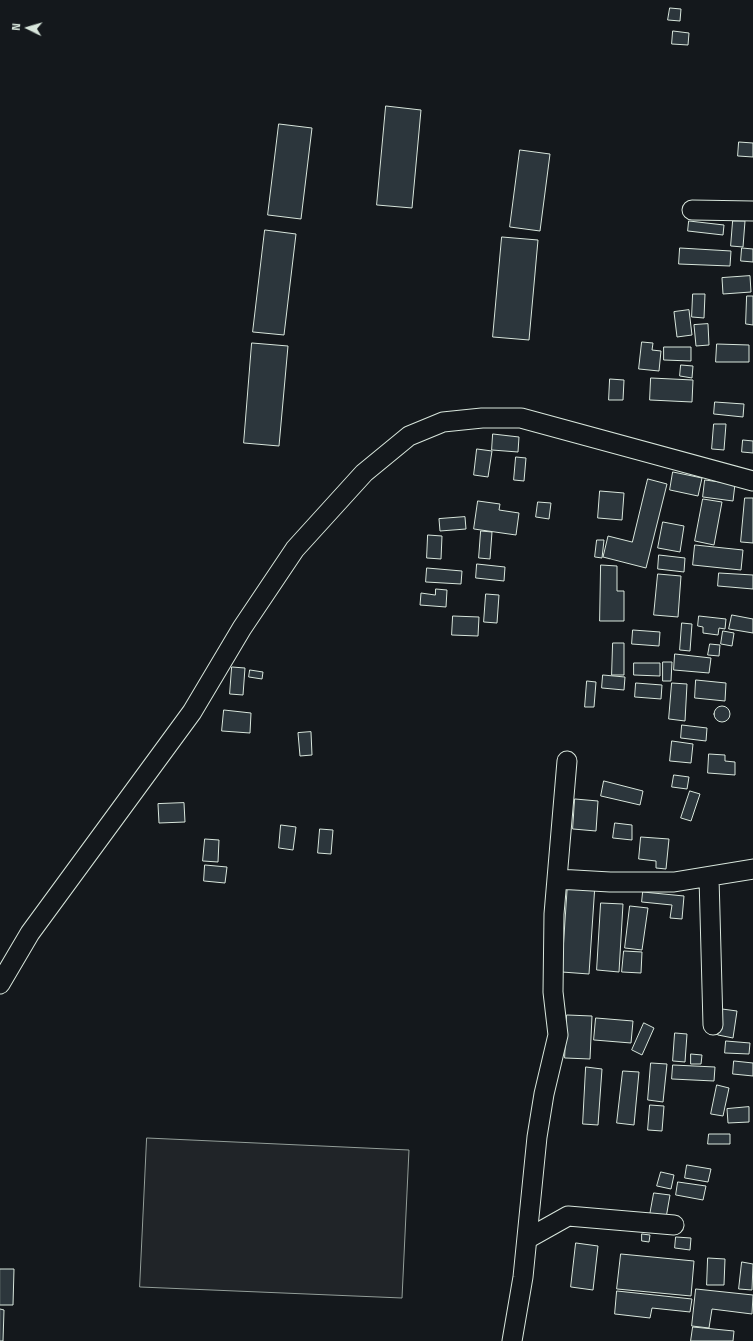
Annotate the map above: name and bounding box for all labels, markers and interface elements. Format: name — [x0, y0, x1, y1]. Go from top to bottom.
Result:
north arrow — [8, 8, 48, 48]
text: N — [8, 22, 24, 31]

